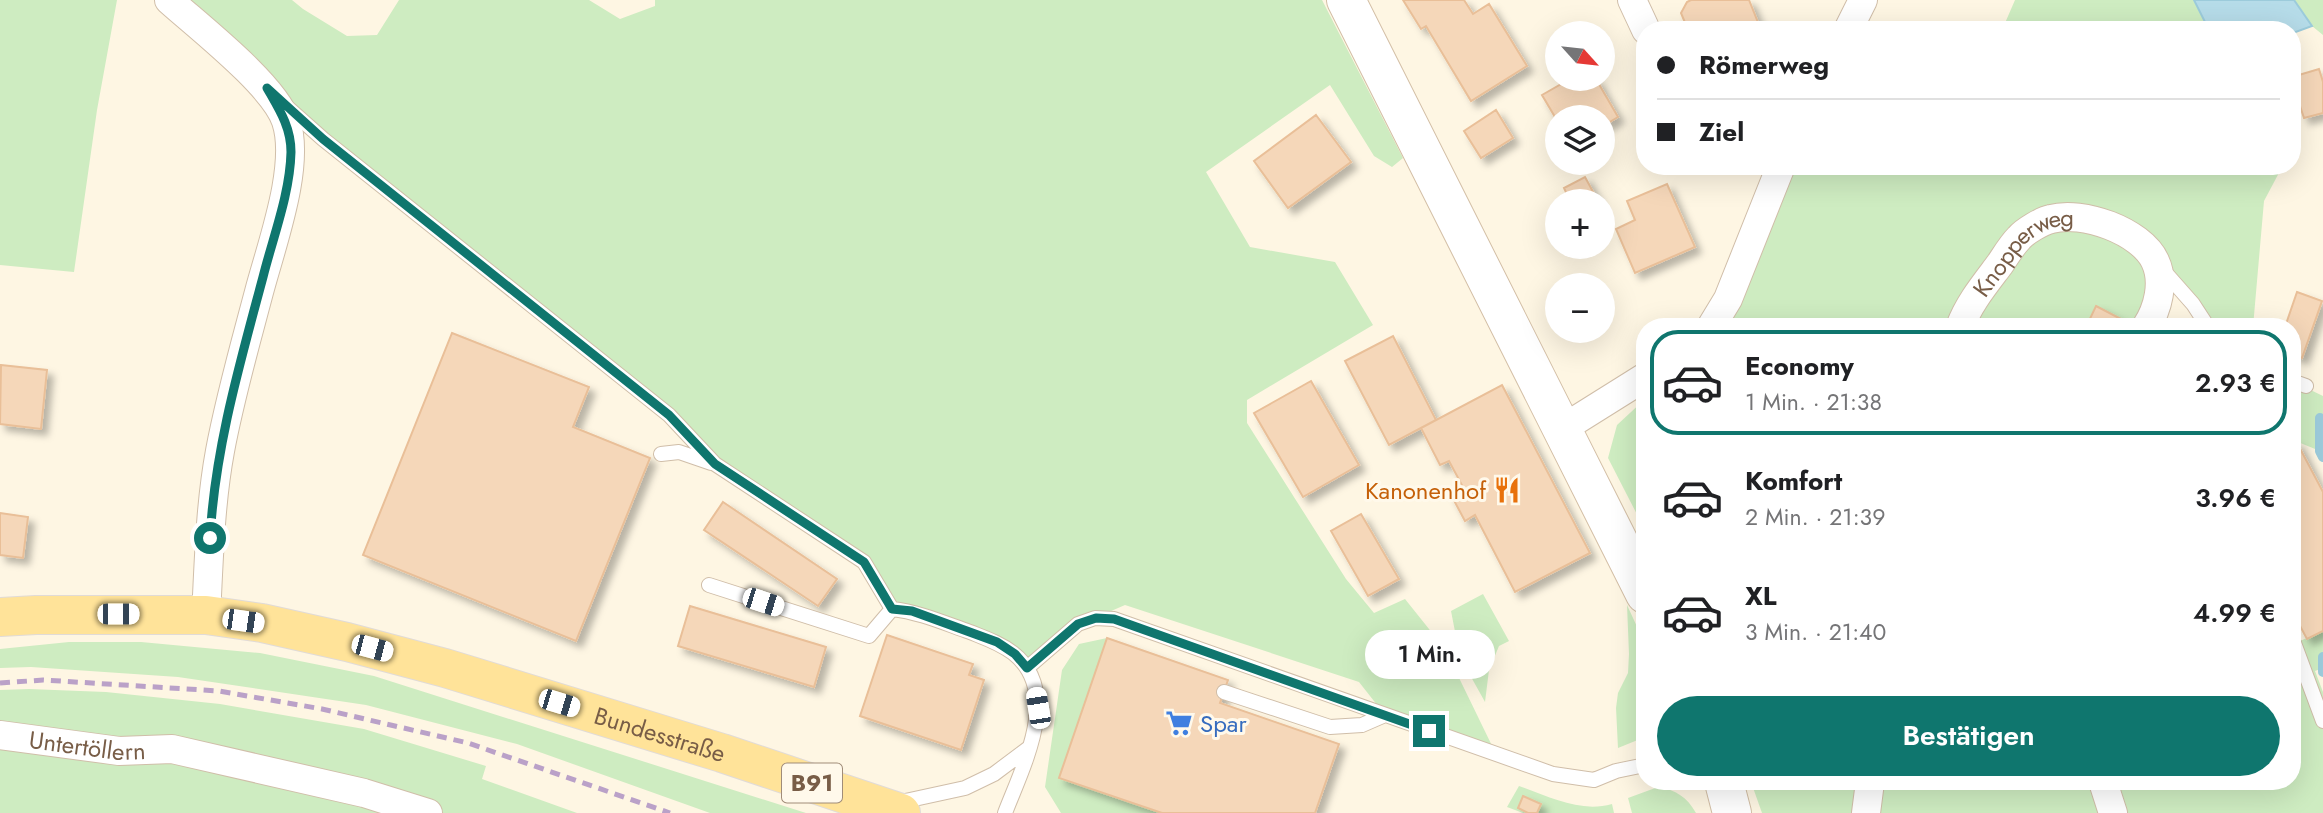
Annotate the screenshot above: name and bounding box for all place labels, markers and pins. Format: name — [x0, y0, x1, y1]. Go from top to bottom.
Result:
place label: Kanonenhof — [1365, 473, 1487, 508]
restaurant icon: Kanonenhof — [1492, 475, 1522, 505]
place label: Spar — [1200, 706, 1247, 741]
supermarket icon: Spar — [1164, 708, 1194, 738]

